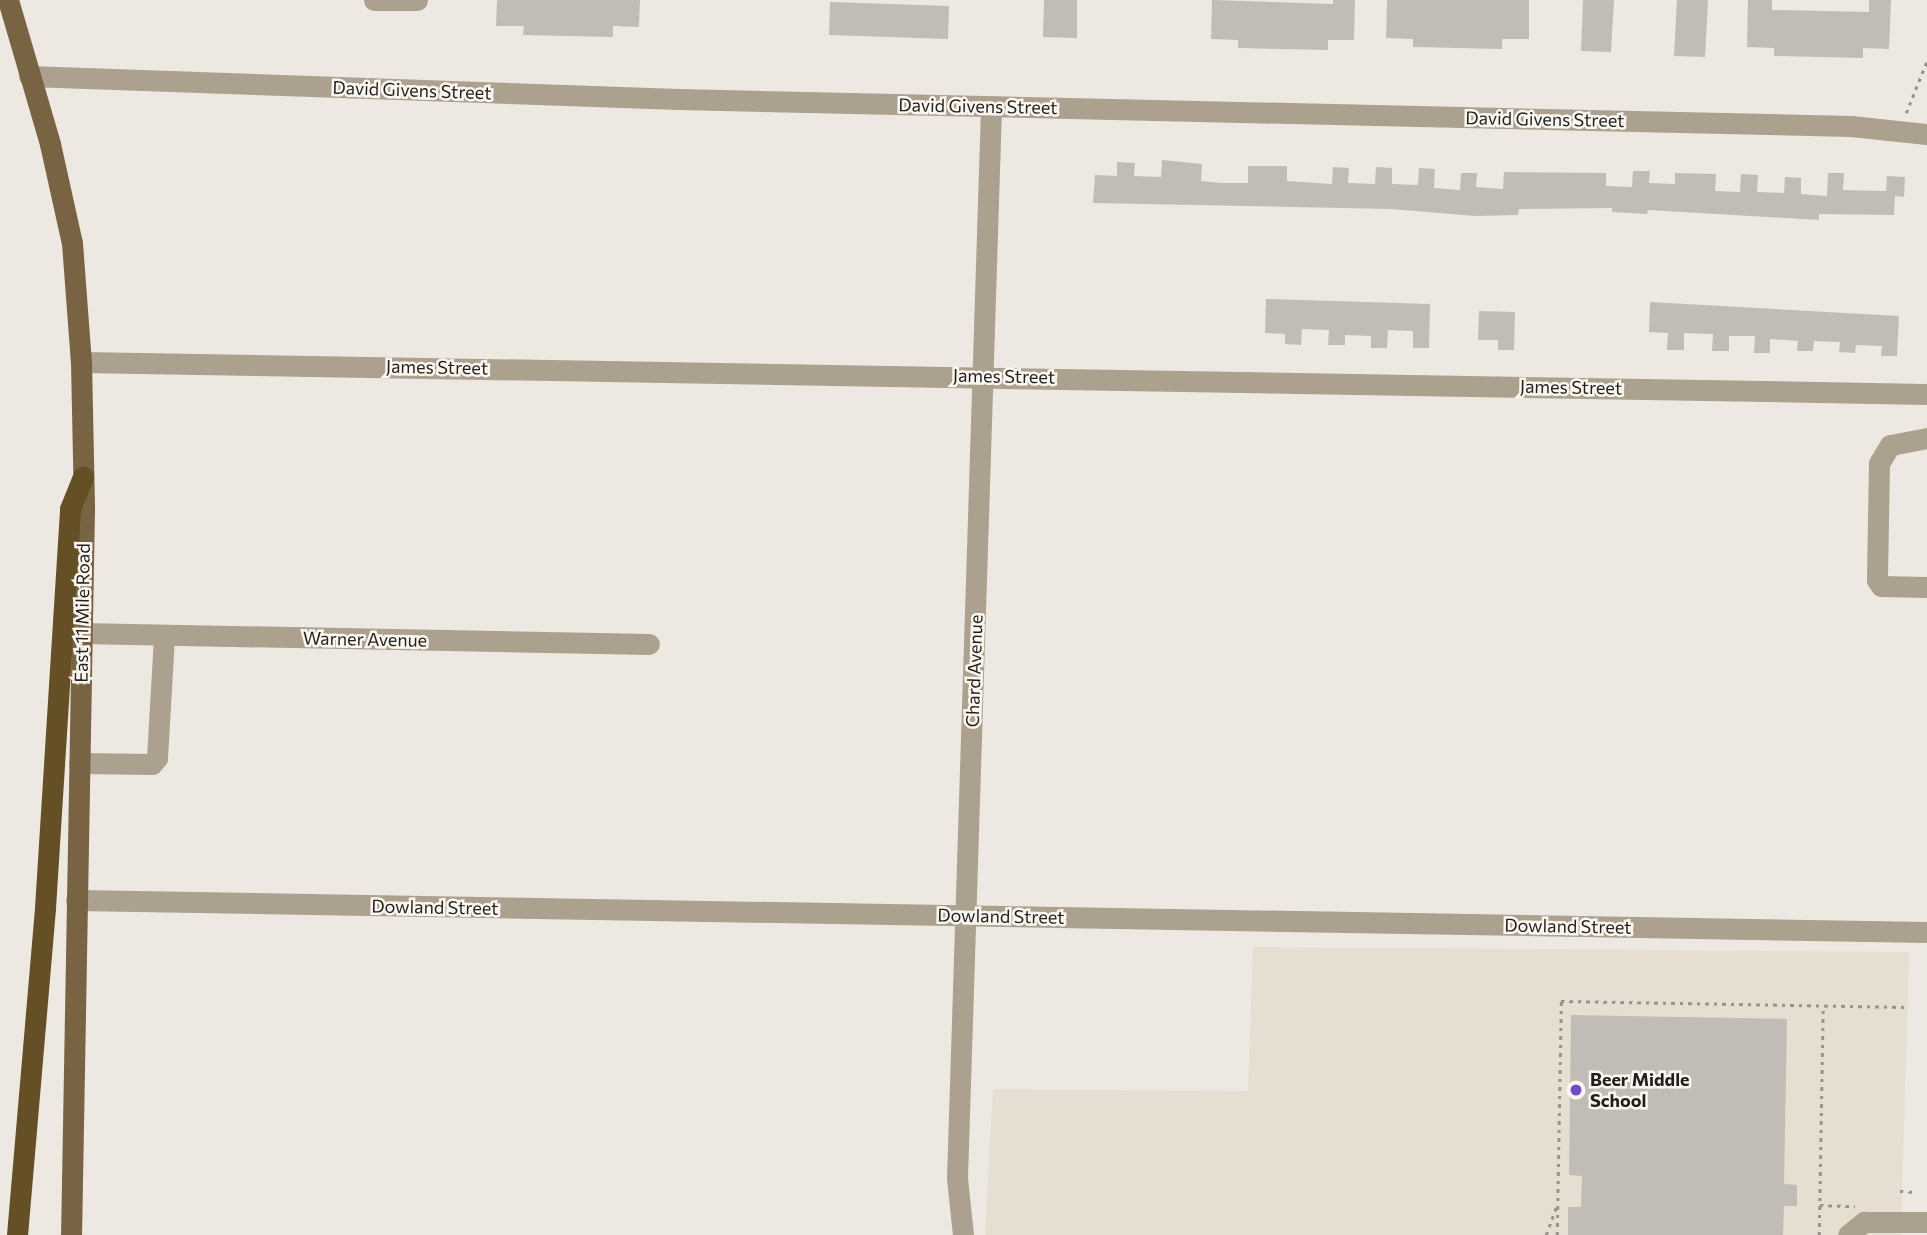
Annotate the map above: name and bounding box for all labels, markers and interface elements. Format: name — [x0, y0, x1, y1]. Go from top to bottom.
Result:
street label: David Givens Street — [332, 76, 492, 104]
street label: David Givens Street — [898, 94, 1058, 118]
street label: David Givens Street — [1465, 107, 1625, 131]
street label: James Street — [386, 355, 488, 379]
street label: James Street — [953, 364, 1055, 388]
street label: James Street — [1520, 375, 1622, 399]
street label: East 11 Mile Road — [70, 543, 94, 683]
street label: Chard Avenue — [961, 614, 987, 728]
street label: Warner Avenue — [303, 627, 427, 651]
street label: Dowland Street — [371, 895, 499, 919]
street label: Dowland Street — [937, 904, 1065, 928]
street label: Dowland Street — [1504, 914, 1632, 938]
place label: Beer Middle School — [1590, 1069, 1690, 1112]
marker: Beer Middle School — [1568, 1082, 1584, 1098]

